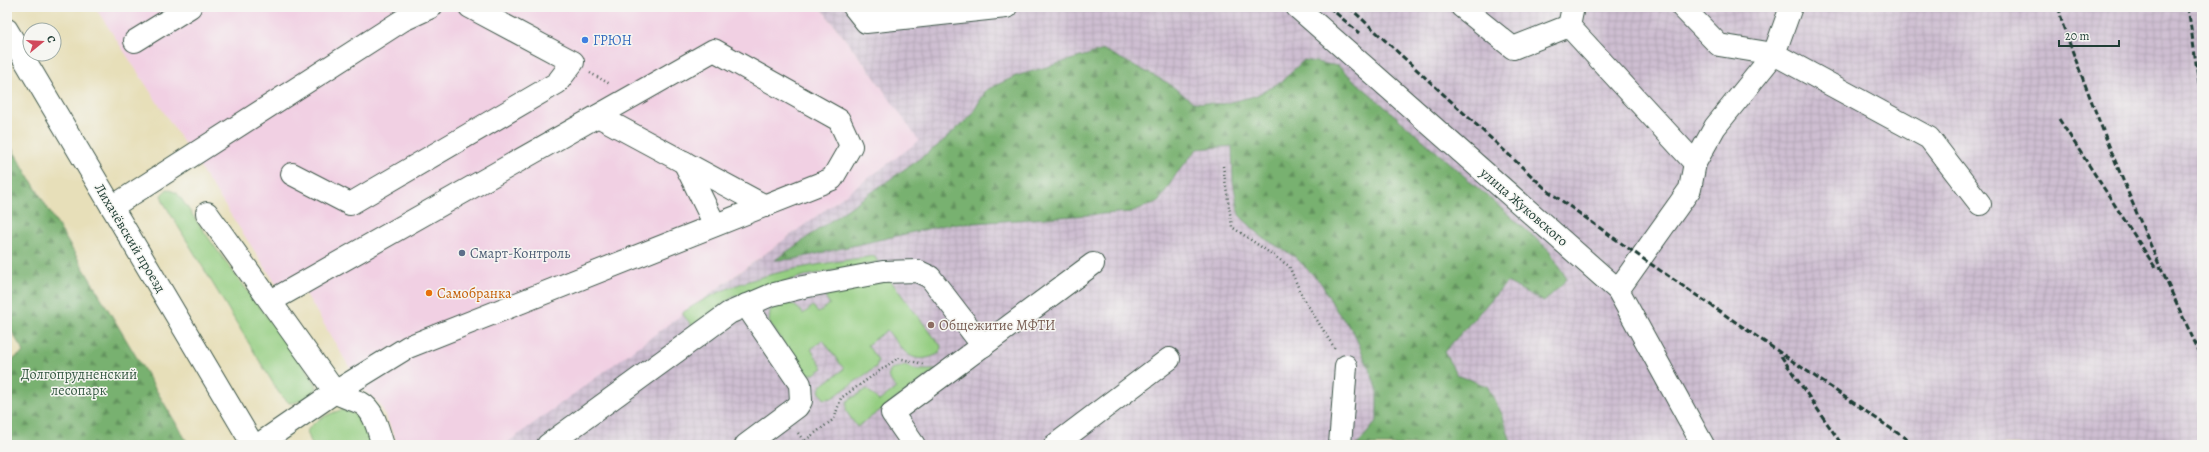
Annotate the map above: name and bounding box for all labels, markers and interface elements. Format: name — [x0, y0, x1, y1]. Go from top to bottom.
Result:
north arrow — [22, 22, 62, 62]
scale bar — [2059, 22, 2119, 48]
text: 20 m — [2065, 28, 2089, 44]
place label: ГРЮН — [593, 31, 632, 50]
text: С — [43, 34, 59, 45]
marker: ГРЮН — [580, 35, 590, 45]
street label: улица Жуковского — [1475, 163, 1572, 251]
street label: Лихачёвский проезд — [90, 180, 170, 296]
place label: Смарт-Контроль — [470, 244, 570, 263]
marker: Смарт-Контроль — [457, 248, 467, 258]
place label: Самобранка — [437, 284, 512, 303]
marker: Самобранка — [424, 288, 434, 298]
place label: Общежитие МФТИ — [939, 316, 1056, 335]
marker: Общежитие МФТИ — [926, 320, 936, 330]
park label: Долгопрудненский лесопарк — [21, 365, 137, 400]

